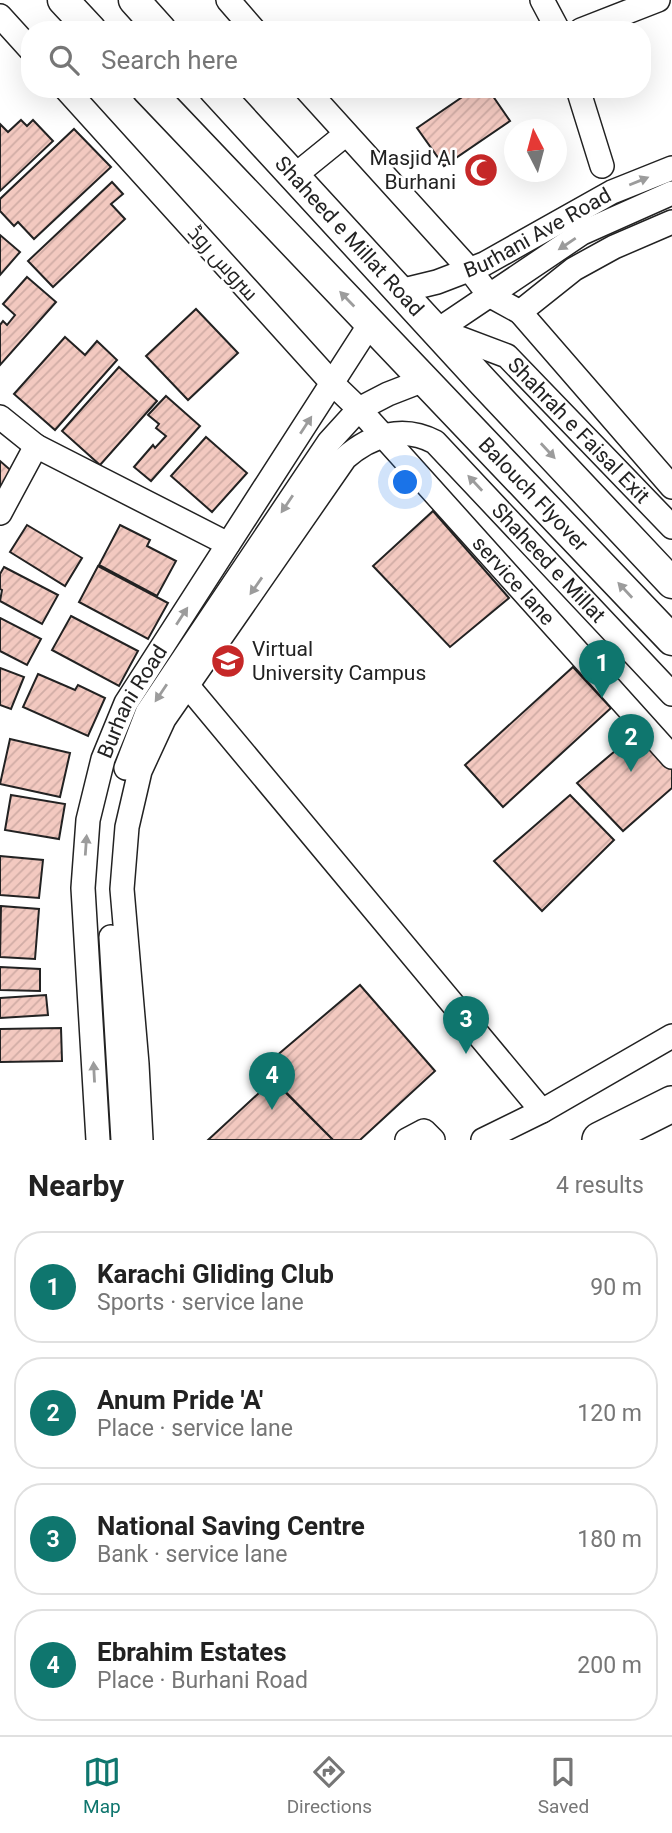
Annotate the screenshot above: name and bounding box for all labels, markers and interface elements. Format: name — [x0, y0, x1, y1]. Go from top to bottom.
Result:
search box — [21, 21, 651, 98]
icon: search — [45, 41, 83, 79]
text: Search here — [101, 45, 238, 75]
north arrow — [504, 119, 567, 182]
place label: Masjid Al Burhani — [369, 146, 456, 194]
mosque icon: Masjid Al Burhani — [462, 151, 500, 189]
street label: Shaheed e Millat Road — [270, 152, 429, 321]
one-way arrow — [629, 176, 650, 187]
street label: Burhani Ave Road — [460, 183, 615, 283]
street label: سروس روڈ — [182, 221, 263, 306]
one-way arrow — [557, 237, 576, 250]
one-way arrow — [338, 291, 355, 308]
street label: Shahrah e Faisal Exit — [503, 352, 654, 508]
one-way arrow — [299, 416, 313, 434]
street label: Balouch Flyover — [474, 433, 593, 556]
one-way arrow — [539, 442, 555, 459]
your location — [388, 465, 422, 499]
one-way arrow — [468, 475, 484, 492]
one-way arrow — [281, 495, 294, 514]
street label: Shaheed e Millat — [487, 498, 610, 628]
street label: service lane — [467, 531, 560, 630]
one-way arrow — [249, 577, 263, 595]
one-way arrow — [617, 582, 633, 599]
one-way arrow — [175, 606, 188, 625]
place label: Virtual University Campus — [252, 637, 426, 685]
pin: 1 — [579, 640, 625, 698]
street label: Burhani Road — [93, 641, 172, 762]
school or university icon: Virtual University Campus — [209, 642, 247, 680]
one-way arrow — [155, 684, 168, 703]
pin: 2 — [608, 714, 654, 772]
one-way arrow — [81, 834, 92, 856]
pin: 3 — [443, 996, 489, 1054]
pin: 4 — [249, 1052, 295, 1110]
one-way arrow — [88, 1061, 99, 1083]
text: Nearby — [28, 1168, 124, 1203]
text: 4 results — [556, 1172, 644, 1199]
text: Karachi Gliding Club — [97, 1259, 334, 1289]
text: 1 — [46, 1274, 60, 1301]
text: 90 m — [590, 1274, 642, 1301]
text: Sports · service lane — [97, 1289, 304, 1316]
text: Anum Pride 'A' — [97, 1385, 263, 1415]
text: 2 — [46, 1400, 60, 1427]
text: 120 m — [577, 1400, 642, 1427]
text: Place · service lane — [97, 1415, 293, 1442]
text: National Saving Centre — [97, 1511, 365, 1541]
text: 3 — [46, 1526, 60, 1553]
text: 180 m — [577, 1526, 642, 1553]
text: Bank · service lane — [97, 1541, 287, 1568]
text: Ebrahim Estates — [97, 1637, 287, 1667]
text: 4 — [46, 1652, 60, 1679]
text: 200 m — [577, 1652, 642, 1679]
text: Place · Burhani Road — [97, 1667, 308, 1694]
tab: Map — [83, 1753, 121, 1818]
tab: Directions — [287, 1753, 372, 1818]
tab: Saved — [538, 1753, 589, 1818]

